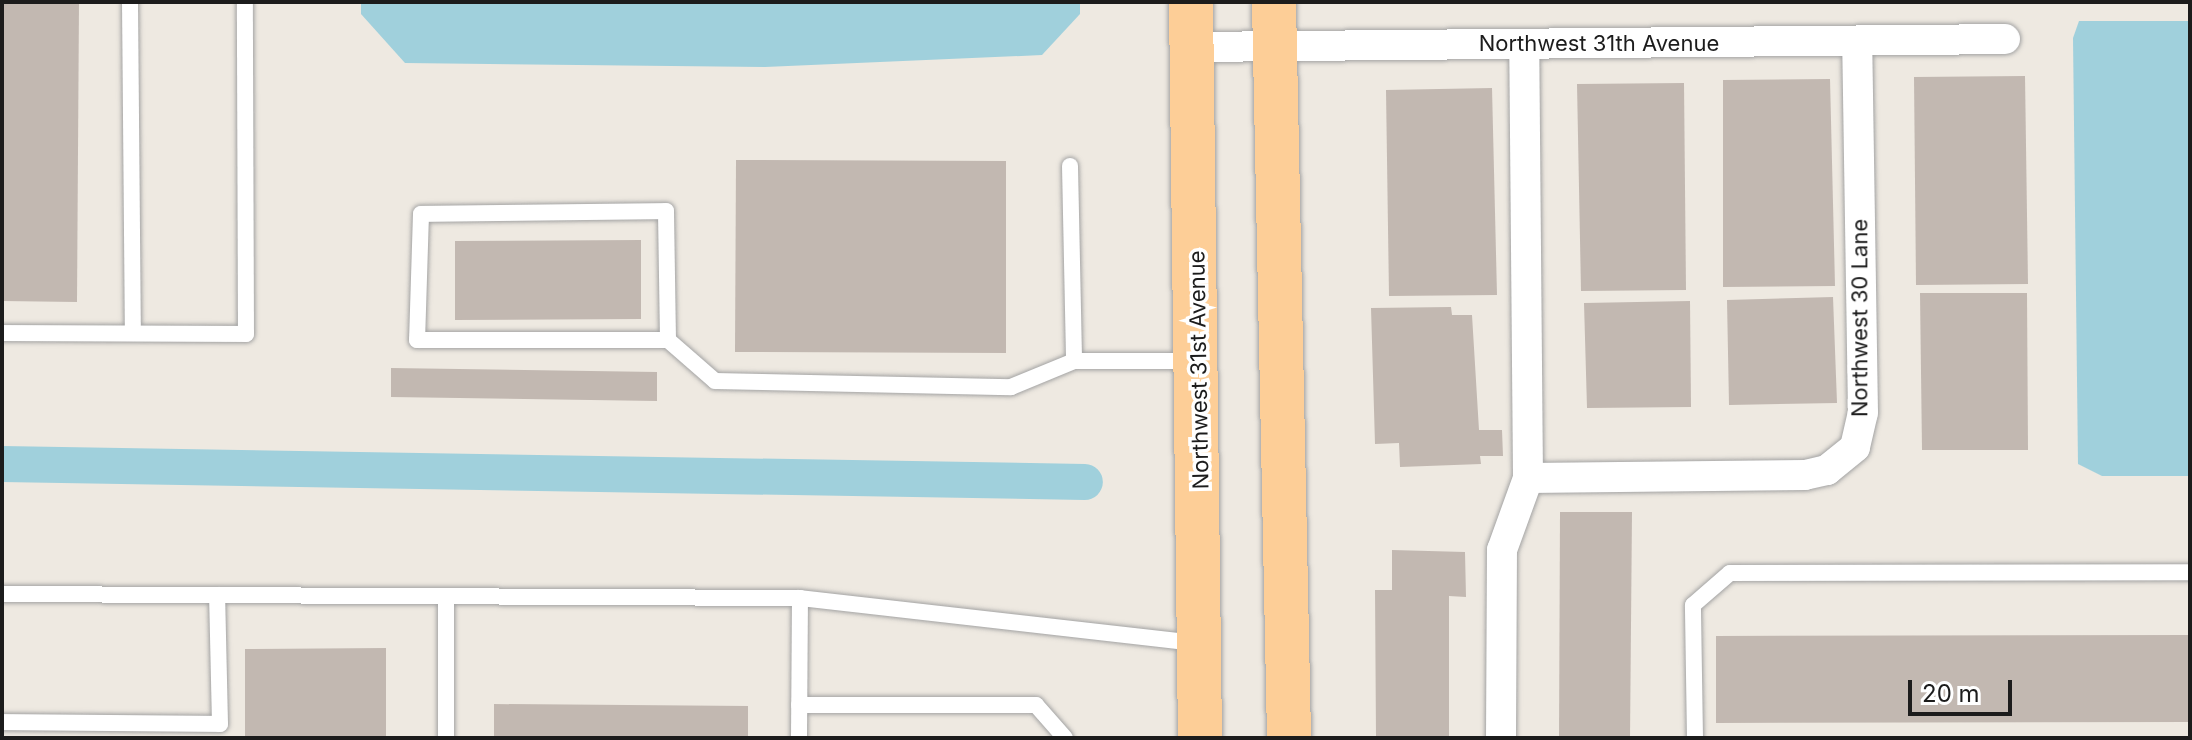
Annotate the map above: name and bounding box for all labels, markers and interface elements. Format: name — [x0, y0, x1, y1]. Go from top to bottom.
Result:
street label: Northwest 31th Avenue — [1479, 31, 1719, 57]
street label: Northwest 30 Lane — [1847, 219, 1873, 417]
street label: Northwest 31st Avenue — [1184, 250, 1214, 490]
scale bar — [1912, 664, 2016, 714]
text: 20 m — [1922, 679, 1980, 708]

